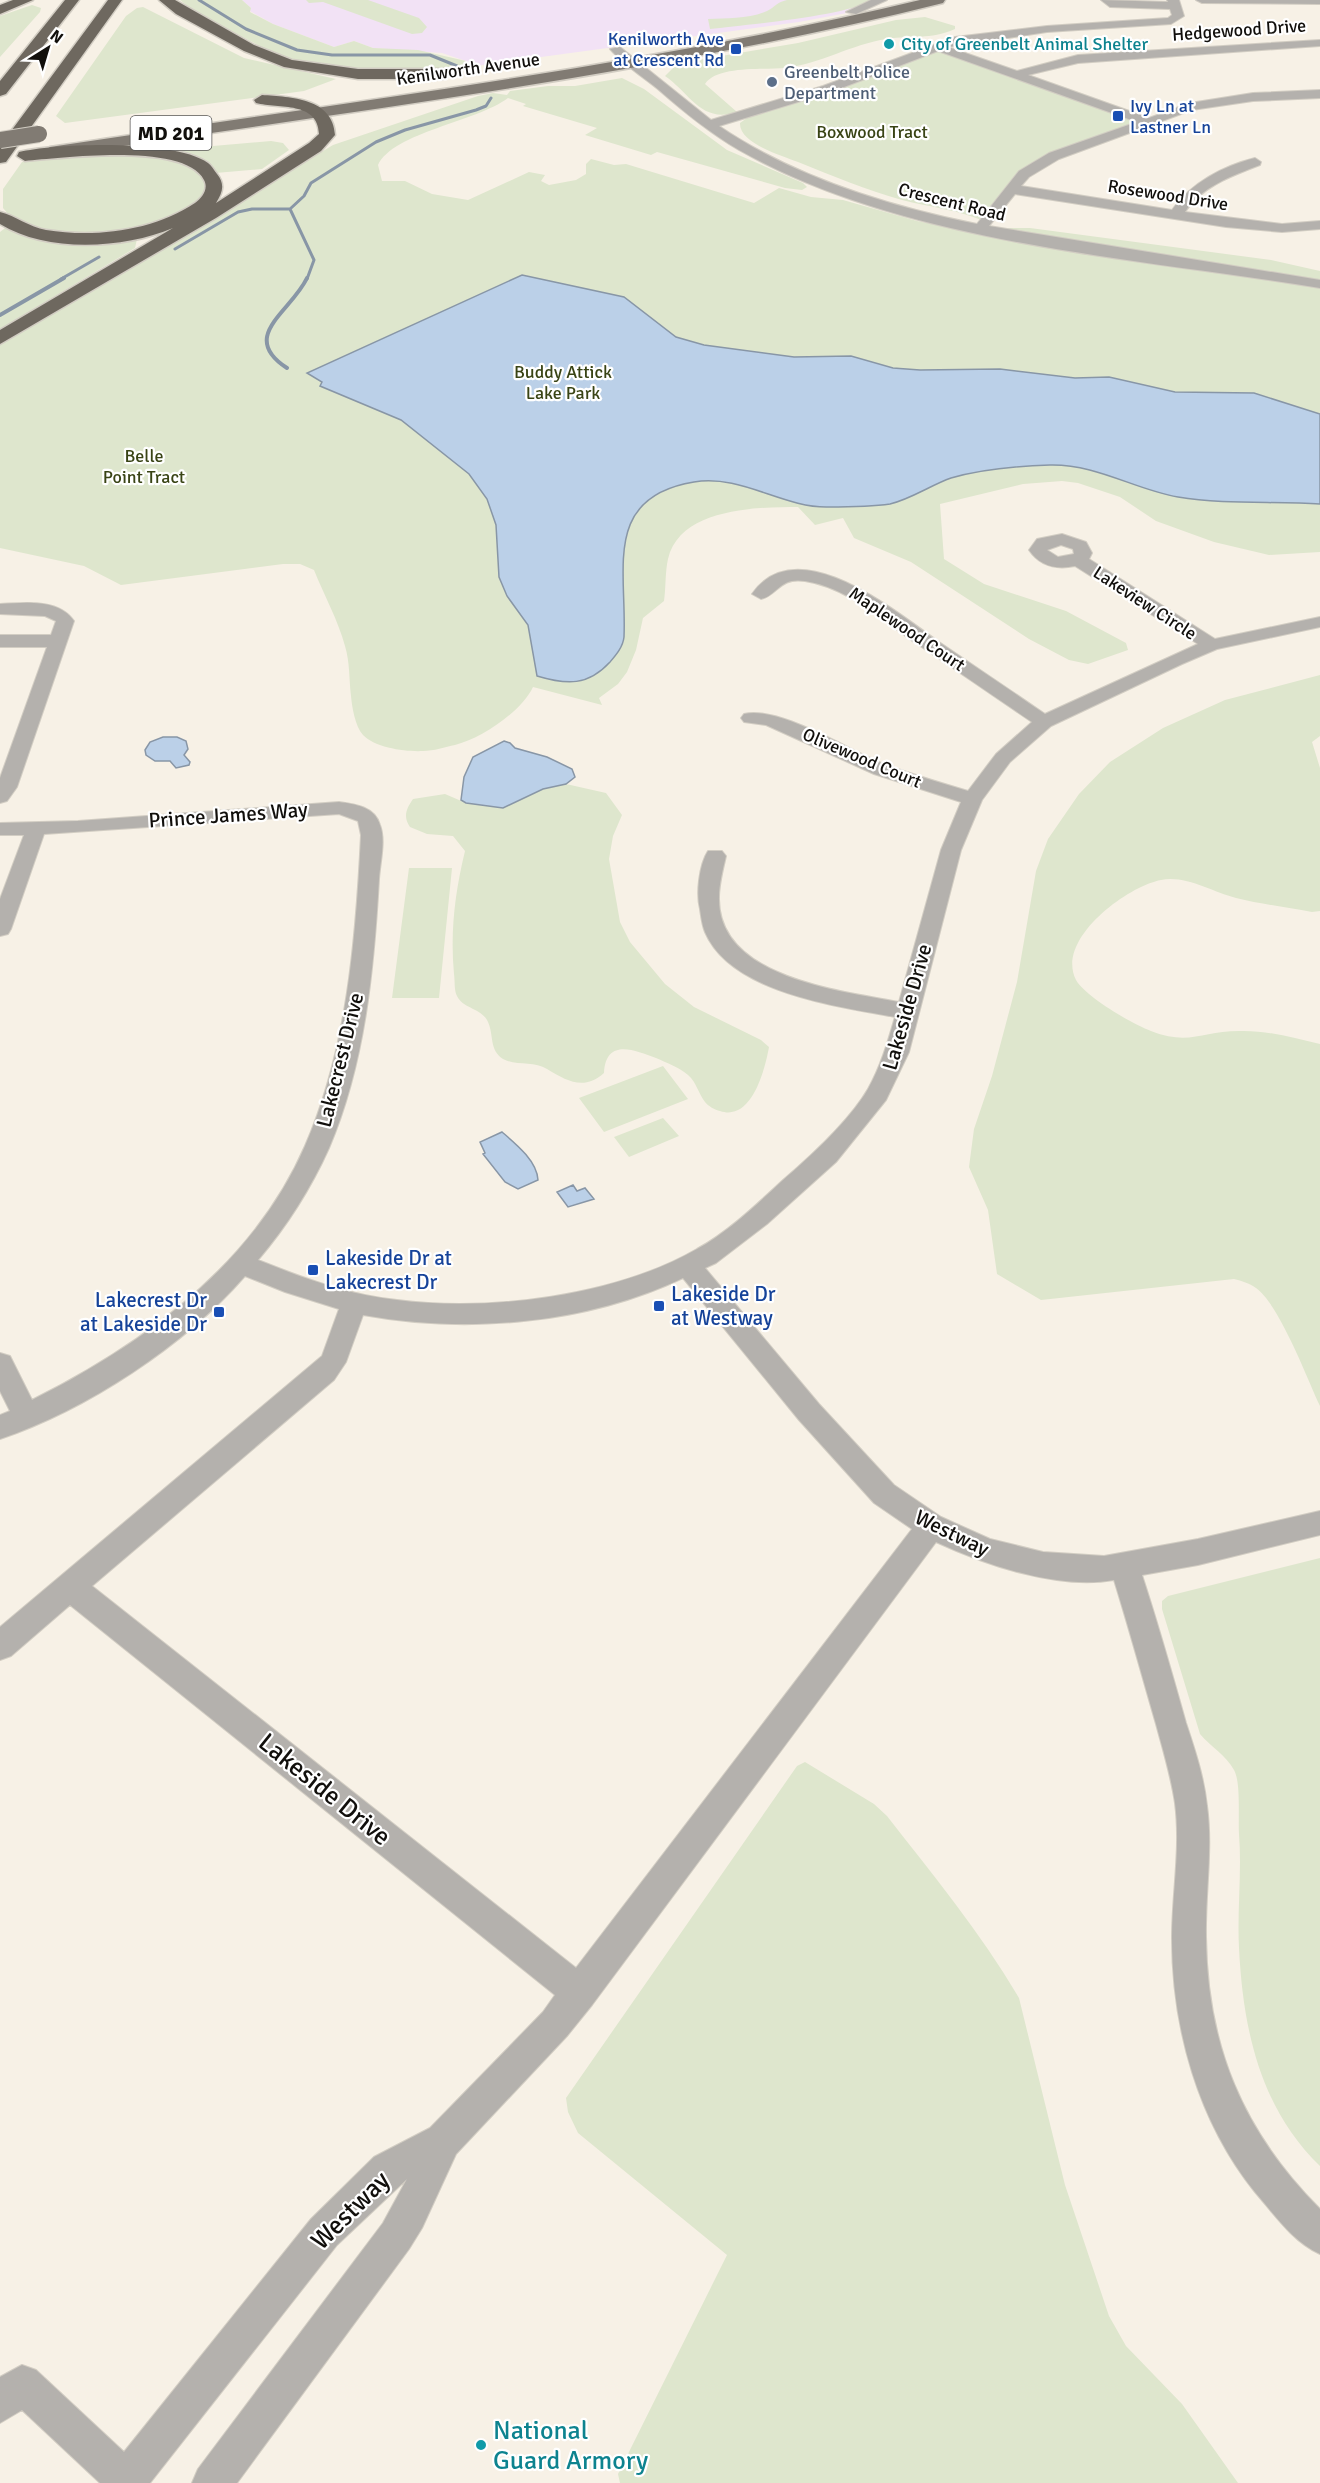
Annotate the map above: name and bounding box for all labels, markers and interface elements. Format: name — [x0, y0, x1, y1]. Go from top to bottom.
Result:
street label: Hedgewood Drive — [1171, 14, 1307, 46]
north arrow — [18, 18, 78, 78]
text: N — [46, 25, 67, 48]
place label: Kenilworth Ave at Crescent Rd — [608, 28, 724, 71]
place label: City of Greenbelt Animal Shelter — [901, 33, 1148, 55]
marker: City of Greenbelt Animal Shelter — [882, 37, 896, 51]
marker: Kenilworth Ave at Crescent Rd — [729, 42, 743, 56]
street label: Kenilworth Avenue — [395, 48, 541, 90]
place label: Greenbelt Police Department — [784, 61, 910, 104]
marker: Greenbelt Police Department — [765, 75, 779, 89]
place label: Ivy Ln at Lastner Ln — [1130, 95, 1211, 138]
marker: Ivy Ln at Lastner Ln — [1111, 109, 1125, 123]
road number: MD 201 — [130, 116, 212, 150]
park label: Boxwood Tract — [816, 121, 928, 143]
street label: Rosewood Drive — [1106, 175, 1230, 215]
street label: Crescent Road — [896, 178, 1008, 226]
park label: Buddy Attick Lake Park — [514, 361, 612, 404]
park label: Belle Point Tract — [103, 445, 185, 488]
street label: Lakeview Circle — [1089, 561, 1201, 645]
street label: Maplewood Court — [845, 582, 969, 676]
street label: Olivewood Court — [799, 723, 925, 793]
street label: Prince James Way — [147, 796, 309, 834]
street label: Lakeside Drive — [877, 941, 937, 1073]
street label: Lakecrest Drive — [311, 990, 369, 1130]
place label: Lakeside Dr at Lakecrest Dr — [325, 1245, 452, 1295]
marker: Lakeside Dr at Lakecrest Dr — [306, 1263, 320, 1277]
place label: Lakeside Dr at Westway — [671, 1281, 776, 1331]
place label: Lakecrest Dr at Lakeside Dr — [80, 1287, 207, 1337]
marker: Lakeside Dr at Westway — [652, 1299, 666, 1313]
marker: Lakecrest Dr at Lakeside Dr — [212, 1305, 226, 1319]
street label: Westway — [911, 1504, 994, 1562]
street label: Lakeside Drive — [252, 1727, 397, 1853]
street label: Westway — [305, 2165, 397, 2257]
place label: National Guard Armory — [493, 2415, 648, 2477]
marker: National Guard Armory — [474, 2438, 488, 2452]

